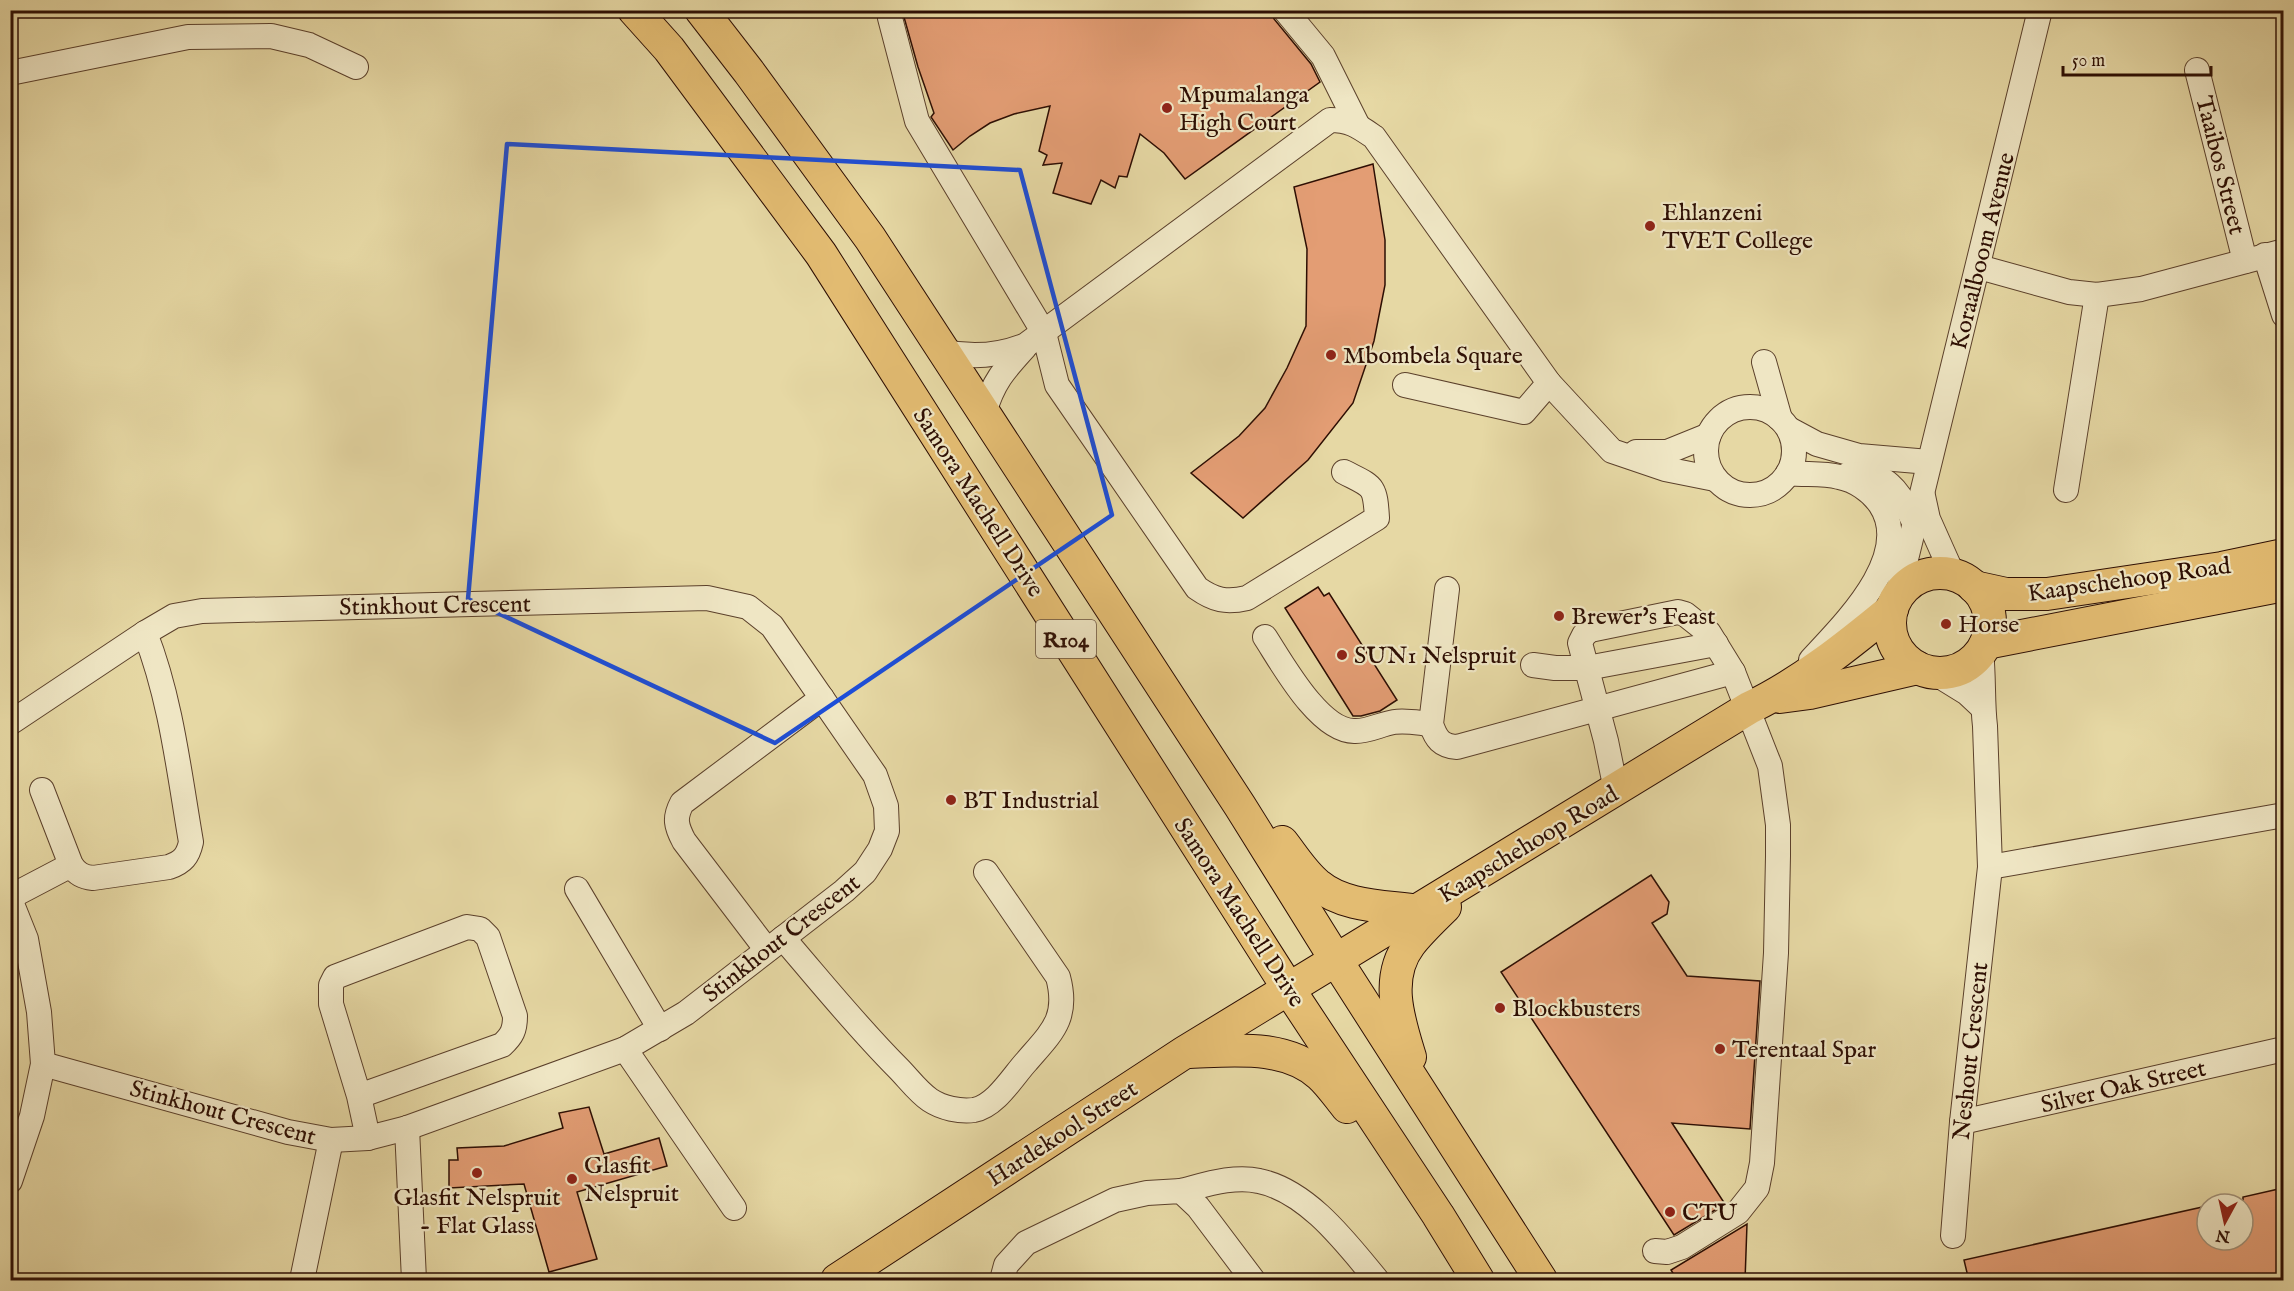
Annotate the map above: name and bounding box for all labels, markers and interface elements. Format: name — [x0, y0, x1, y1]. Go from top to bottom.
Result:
scale bar — [2063, 39, 2212, 77]
text: 50 m — [2072, 50, 2105, 73]
place label: Mpumalanga High Court — [1179, 80, 1309, 139]
street label: Taaibos Street — [2187, 93, 2252, 238]
marker: Mpumalanga High Court — [1160, 101, 1174, 115]
street label: Koraalboom Avenue — [1944, 150, 2023, 353]
place label: Ehlanzeni TVET College — [1662, 198, 1813, 257]
marker: Ehlanzeni TVET College — [1643, 219, 1657, 233]
place label: Mbombela Square — [1343, 341, 1523, 372]
marker: Mbombela Square — [1324, 348, 1338, 362]
street label: Samora Machell Drive — [905, 402, 1051, 603]
street label: Kaapschehoop Road — [2026, 551, 2233, 610]
street label: Stinkhout Crescent — [339, 589, 531, 624]
place label: Brewer's Feast — [1571, 602, 1715, 633]
marker: Brewer's Feast — [1552, 609, 1566, 623]
place label: Horse — [1958, 610, 2019, 641]
marker: Horse — [1939, 617, 1953, 631]
road number: R104 — [1036, 620, 1096, 658]
place label: SUN1 Nelspruit — [1354, 641, 1517, 672]
marker: SUN1 Nelspruit — [1335, 648, 1349, 662]
street label: Kaapschehoop Road — [1433, 779, 1625, 911]
place label: BT Industrial — [963, 786, 1099, 817]
marker: BT Industrial — [944, 793, 958, 807]
street label: Samora Machell Drive — [1166, 812, 1312, 1013]
street label: Stinkhout Crescent — [697, 868, 867, 1010]
street label: Neshout Crescent — [1947, 961, 1996, 1142]
place label: Blockbusters — [1512, 994, 1641, 1025]
marker: Blockbusters — [1493, 1001, 1507, 1015]
place label: Terentaal Spar — [1732, 1035, 1876, 1066]
marker: Terentaal Spar — [1713, 1042, 1727, 1056]
street label: Silver Oak Street — [2038, 1053, 2209, 1122]
street label: Stinkhout Crescent — [126, 1074, 319, 1153]
street label: Hardekool Street — [982, 1074, 1144, 1194]
place label: Glasfit Nelspruit — [584, 1151, 679, 1210]
marker: Glasfit Nelspruit - Flat Glass — [470, 1166, 484, 1180]
marker: Glasfit Nelspruit — [565, 1172, 579, 1186]
place label: Glasfit Nelspruit - Flat Glass — [394, 1183, 560, 1242]
north arrow — [2195, 1192, 2255, 1252]
place label: CTU — [1682, 1198, 1738, 1229]
marker: CTU — [1663, 1205, 1677, 1219]
text: N — [2215, 1224, 2232, 1246]

